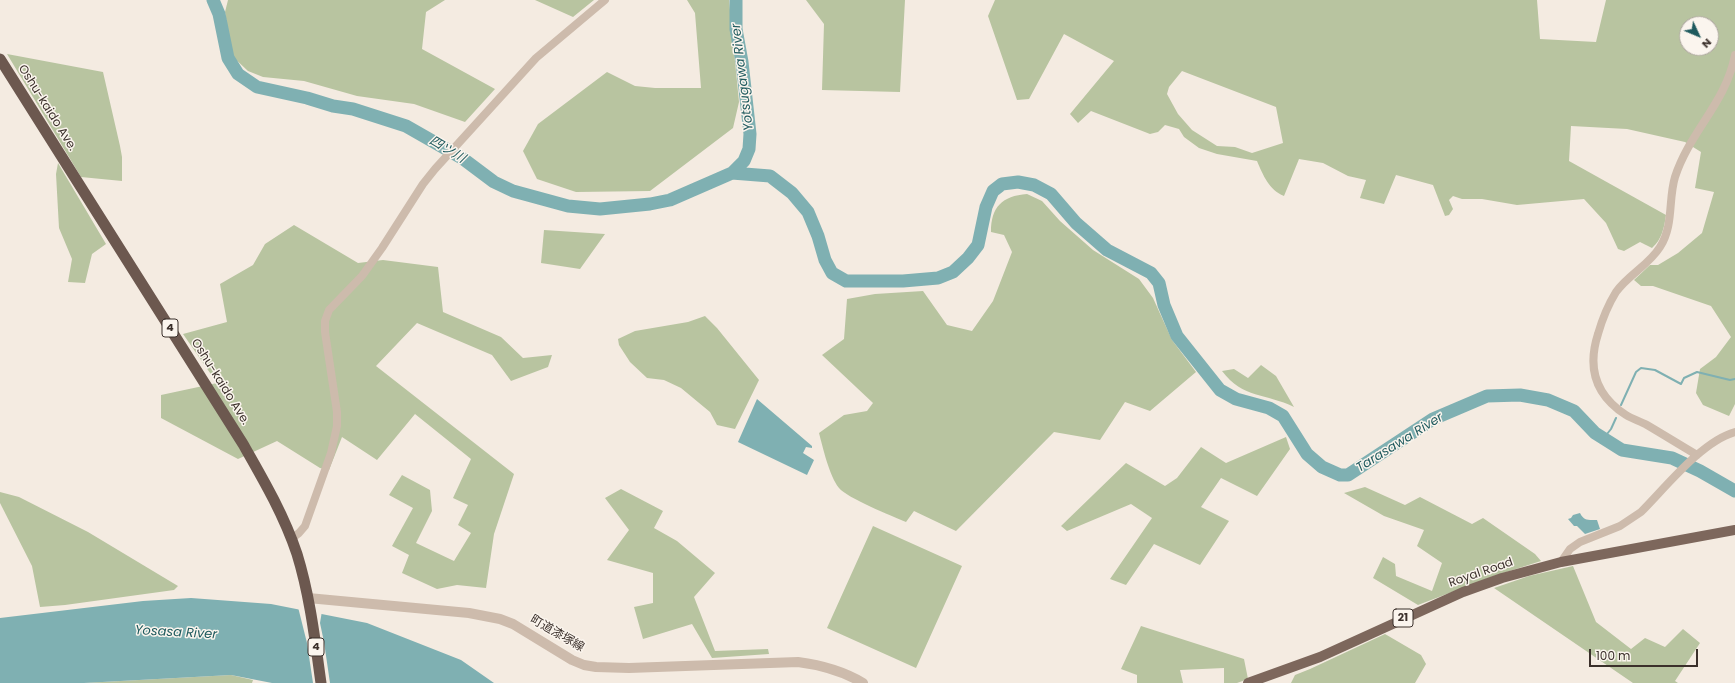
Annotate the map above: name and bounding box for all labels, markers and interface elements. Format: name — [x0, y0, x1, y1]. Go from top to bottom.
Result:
north arrow — [1679, 16, 1719, 56]
water label: Yotsugawa River — [729, 22, 757, 132]
text: N — [1698, 35, 1716, 52]
street label: Oshu-kaido Ave. — [15, 62, 79, 154]
water label: 四ツ川 — [426, 133, 468, 167]
road number: 4 — [162, 319, 178, 337]
street label: Oshu-kaido Ave. — [188, 336, 252, 428]
water label: Tarasawa River — [1354, 410, 1446, 476]
street label: Royal Road — [1447, 555, 1515, 591]
road number: 21 — [1393, 609, 1413, 627]
street label: 町道漆塚線 — [527, 613, 587, 655]
water label: Yosasa River — [135, 623, 217, 643]
road number: 4 — [308, 638, 324, 656]
scale bar — [1591, 641, 1700, 667]
text: 100 m — [1596, 647, 1630, 664]

